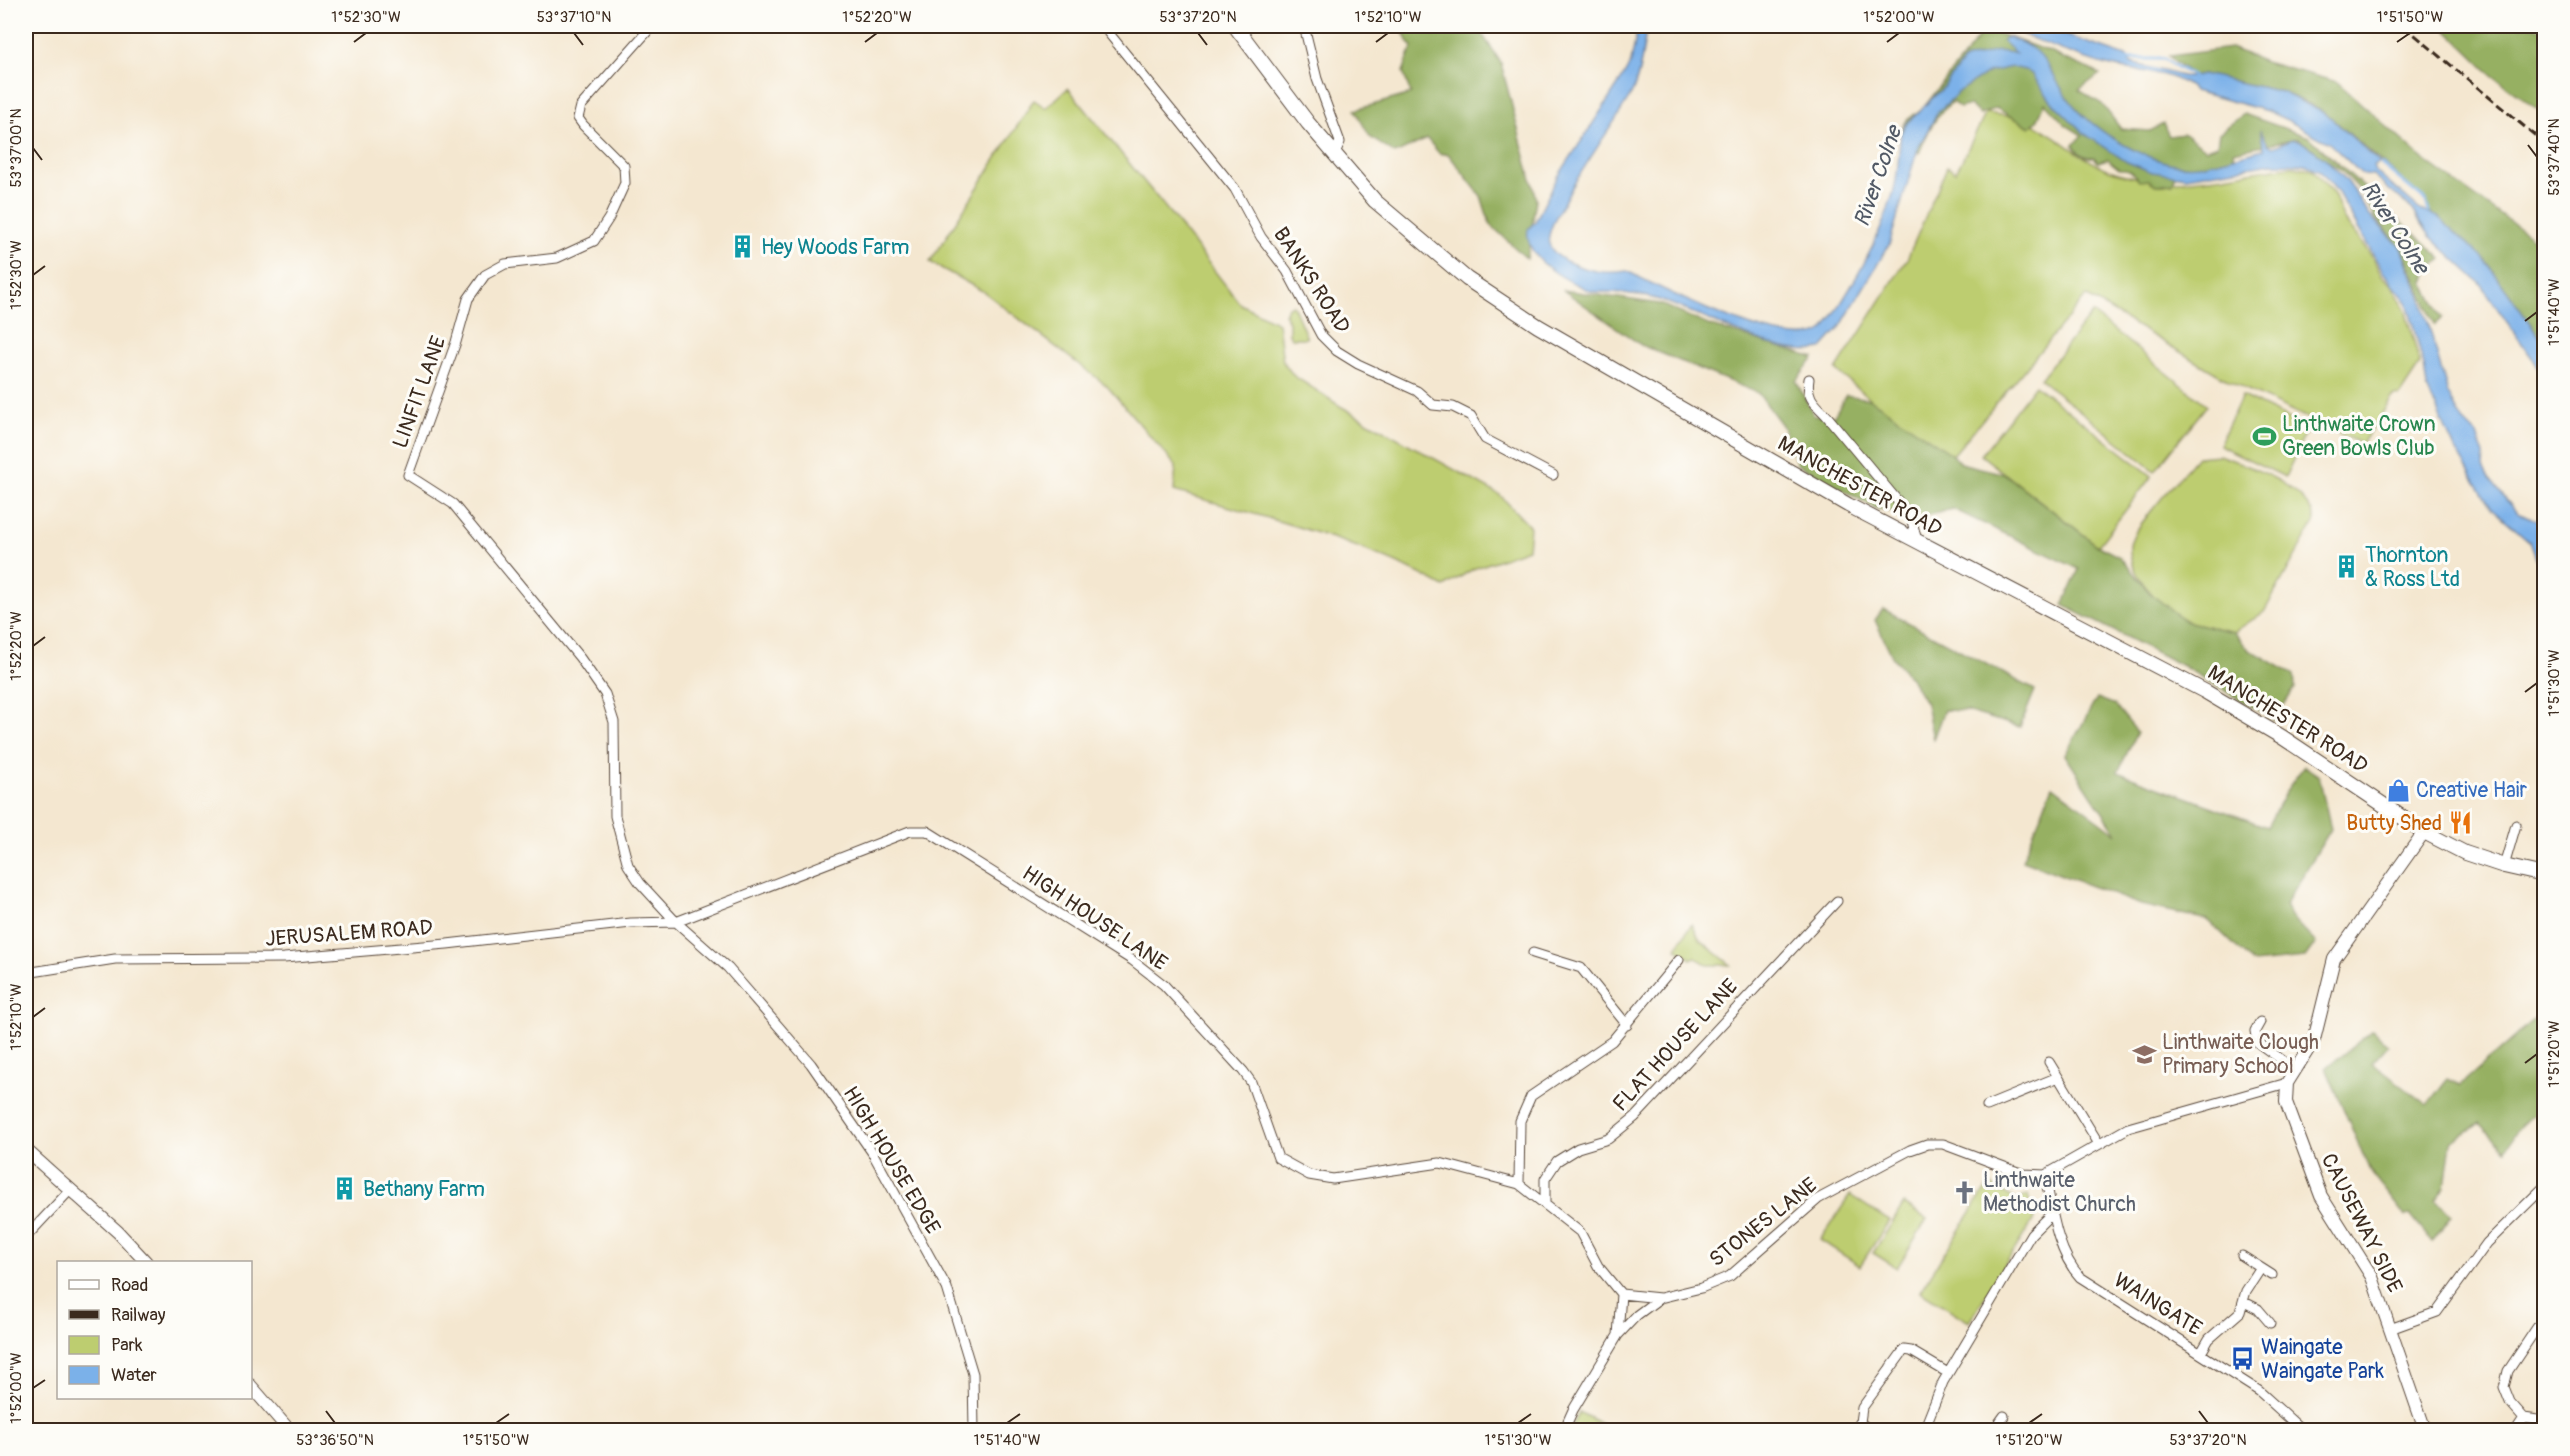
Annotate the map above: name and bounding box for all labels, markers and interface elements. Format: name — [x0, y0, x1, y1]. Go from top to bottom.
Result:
text: 1°52'30"W — [331, 8, 401, 27]
text: 53°37'10"N — [537, 8, 611, 27]
text: 1°52'20"W — [842, 8, 912, 27]
text: 53°37'20"N — [1159, 8, 1237, 27]
text: 1°52'10"W — [1355, 8, 1422, 27]
text: 1°52'00"W — [1863, 8, 1935, 27]
text: 1°51'50"W — [2377, 8, 2444, 27]
text: 53°37'00"N — [7, 108, 26, 188]
text: 53°37'40"N — [2545, 118, 2564, 196]
water label: River Colne — [1848, 120, 1909, 230]
water label: River Colne — [2355, 176, 2437, 281]
street label: BANKS ROAD — [1267, 222, 1356, 339]
building icon: Hey Woods Farm — [730, 234, 756, 260]
place label: Hey Woods Farm — [761, 234, 909, 261]
text: 1°52'30"W — [7, 240, 26, 310]
text: 1°51'40"W — [2545, 278, 2564, 346]
street label: LINFIT LANE — [387, 332, 452, 452]
place label: Linthwaite Crown Green Bowls Club — [2282, 411, 2436, 462]
sports icon: Linthwaite Crown Green Bowls Club — [2251, 423, 2277, 449]
street label: MANCHESTER ROAD — [1773, 430, 1947, 543]
place label: Thornton & Ross Ltd — [2365, 542, 2460, 593]
building icon: Thornton & Ross Ltd — [2334, 554, 2360, 580]
text: 1°52'20"W — [7, 611, 26, 681]
text: 1°51'30"W — [2545, 649, 2564, 716]
street label: MANCHESTER ROAD — [2203, 659, 2373, 780]
shop icon: Creative Hair — [2385, 777, 2411, 803]
place label: Creative Hair — [2416, 777, 2528, 804]
place label: Butty Shed — [2346, 810, 2442, 837]
restaurant icon: Butty Shed — [2447, 810, 2473, 836]
street label: HIGH HOUSE LANE — [1017, 860, 1173, 977]
street label: JERUSALEM ROAD — [264, 914, 434, 953]
street label: FLAT HOUSE LANE — [1607, 973, 1744, 1117]
text: 1°52'10"W — [7, 983, 26, 1050]
text: 1°51'20"W — [2545, 1020, 2564, 1087]
place label: Linthwaite Clough Primary School — [2162, 1029, 2319, 1080]
school or university icon: Linthwaite Clough Primary School — [2131, 1041, 2157, 1067]
street label: HIGH HOUSE EDGE — [837, 1081, 946, 1239]
street label: CAUSEWAY SIDE — [2315, 1149, 2408, 1298]
place label: Linthwaite Methodist Church — [1983, 1167, 2136, 1218]
street label: STONES LANE — [1704, 1172, 1823, 1273]
building icon: Bethany Farm — [332, 1176, 358, 1202]
place label: Bethany Farm — [363, 1176, 485, 1203]
church icon: Linthwaite Methodist Church — [1952, 1179, 1978, 1205]
legend — [57, 1261, 252, 1399]
street label: WAINGATE — [2109, 1267, 2207, 1342]
text: Road — [111, 1274, 148, 1297]
text: Railway — [111, 1304, 166, 1327]
text: Park — [111, 1334, 143, 1357]
place label: Waingate Waingate Park — [2261, 1334, 2384, 1385]
bus stop icon: Waingate Waingate Park — [2230, 1346, 2256, 1372]
text: 1°52'00"W — [7, 1352, 26, 1424]
text: Water — [111, 1364, 157, 1387]
text: 53°36'50"N — [296, 1431, 374, 1450]
text: 1°51'50"W — [463, 1431, 530, 1450]
text: 1°51'40"W — [973, 1431, 1041, 1450]
text: 1°51'30"W — [1485, 1431, 1552, 1450]
text: 1°51'20"W — [1996, 1431, 2063, 1450]
text: 53°37'20"N — [2169, 1431, 2247, 1450]

